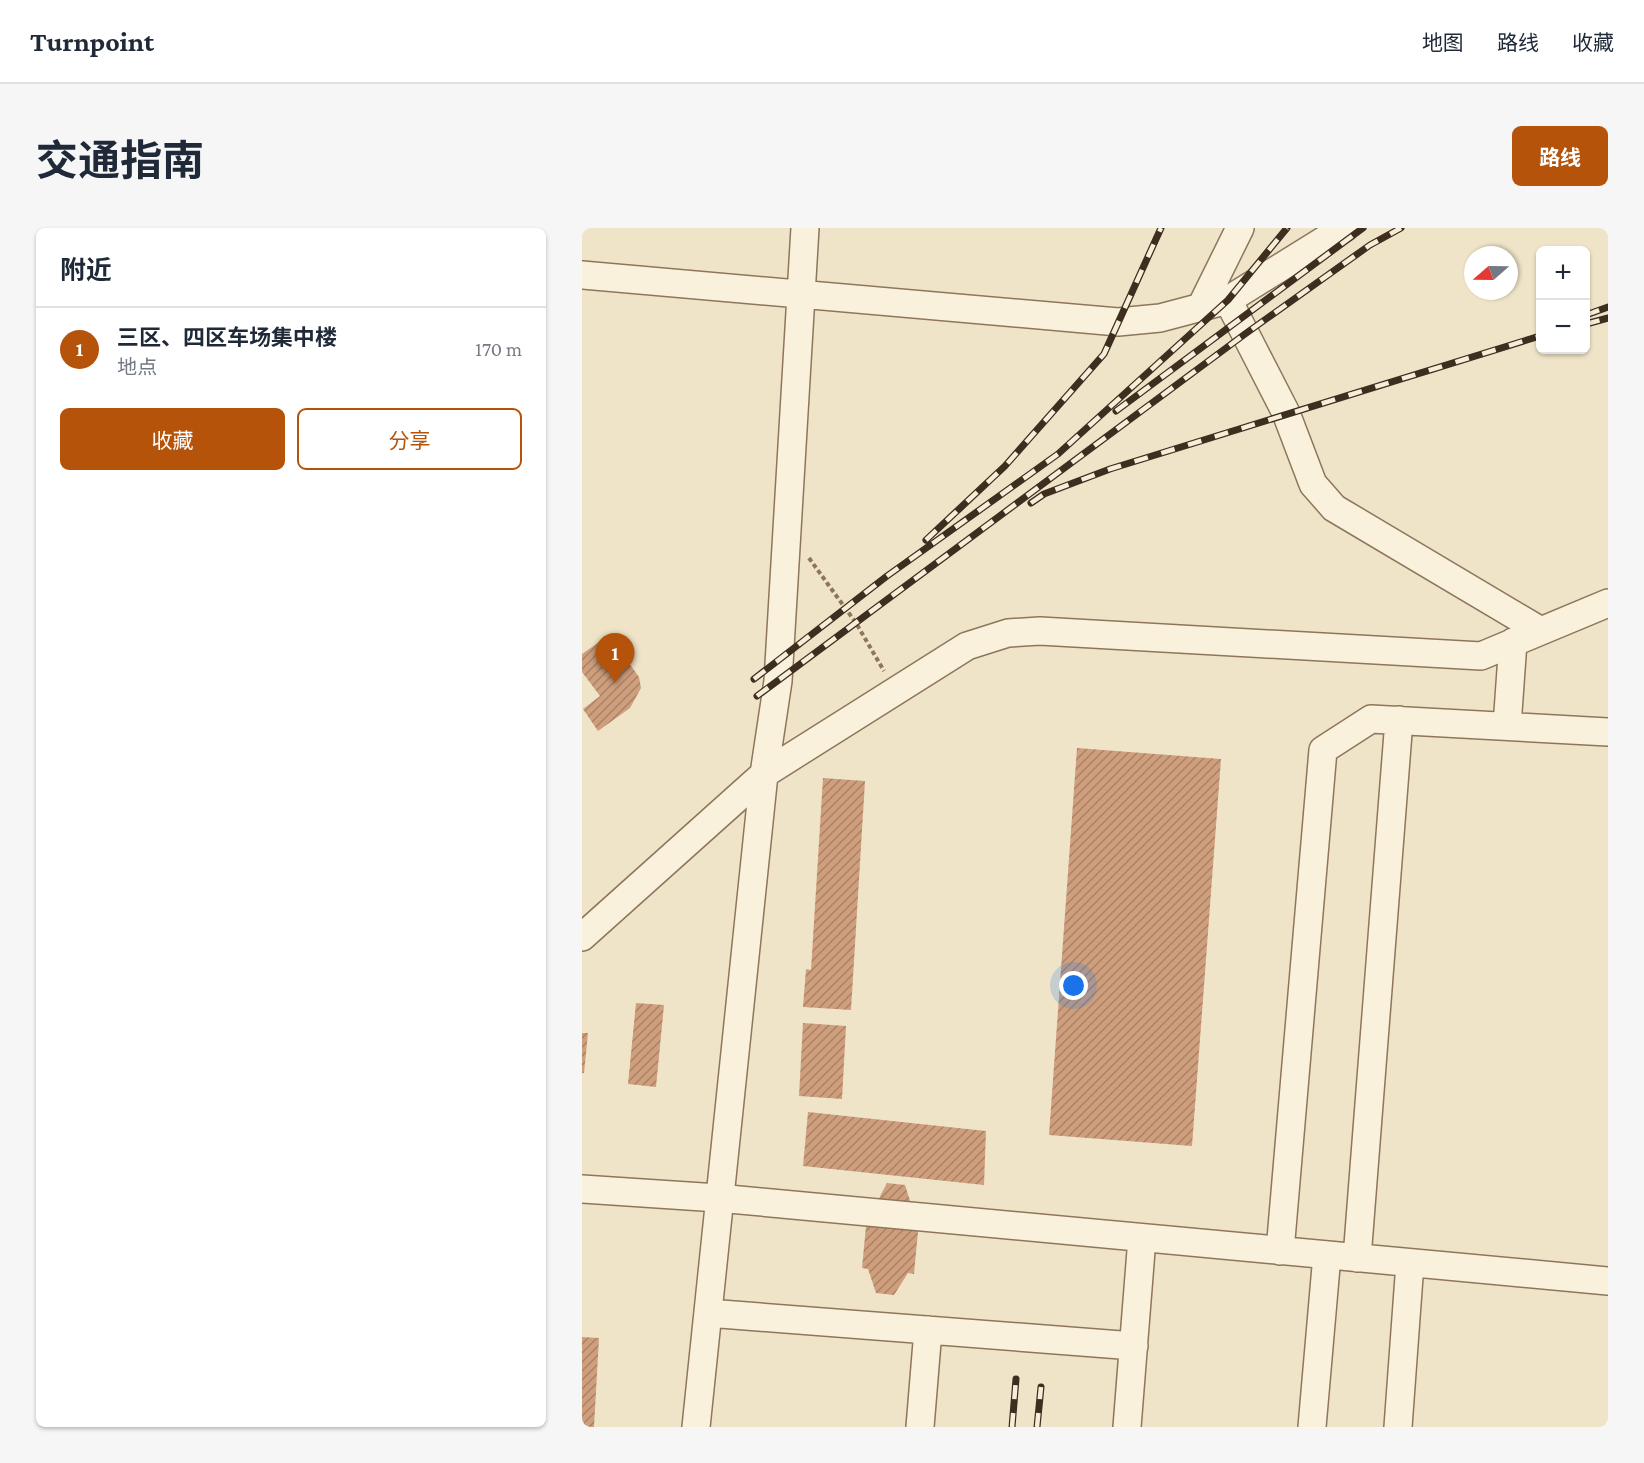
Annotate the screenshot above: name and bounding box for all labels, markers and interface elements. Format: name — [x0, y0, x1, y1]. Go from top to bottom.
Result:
text: Turnpoint — [30, 26, 154, 57]
text: 地图 — [1422, 31, 1464, 55]
text: 路线 — [1497, 31, 1539, 55]
text: 收藏 — [1572, 31, 1614, 55]
button: 路线 — [1512, 126, 1608, 186]
text: 交通指南 — [36, 137, 204, 184]
north arrow — [1464, 246, 1518, 300]
map controls — [1536, 246, 1590, 354]
button: + — [1536, 246, 1590, 300]
text: 附近 — [60, 256, 112, 285]
button: − — [1536, 300, 1590, 354]
text: 三区、四区车场集中楼 — [117, 325, 337, 350]
text: 1 — [76, 338, 83, 360]
text: 170 m — [475, 338, 522, 360]
text: 地点 — [117, 356, 157, 378]
button: 收藏 — [60, 408, 285, 470]
button: 分享 — [297, 408, 522, 470]
pin: 1 — [596, 634, 634, 683]
your location — [1059, 971, 1088, 1000]

